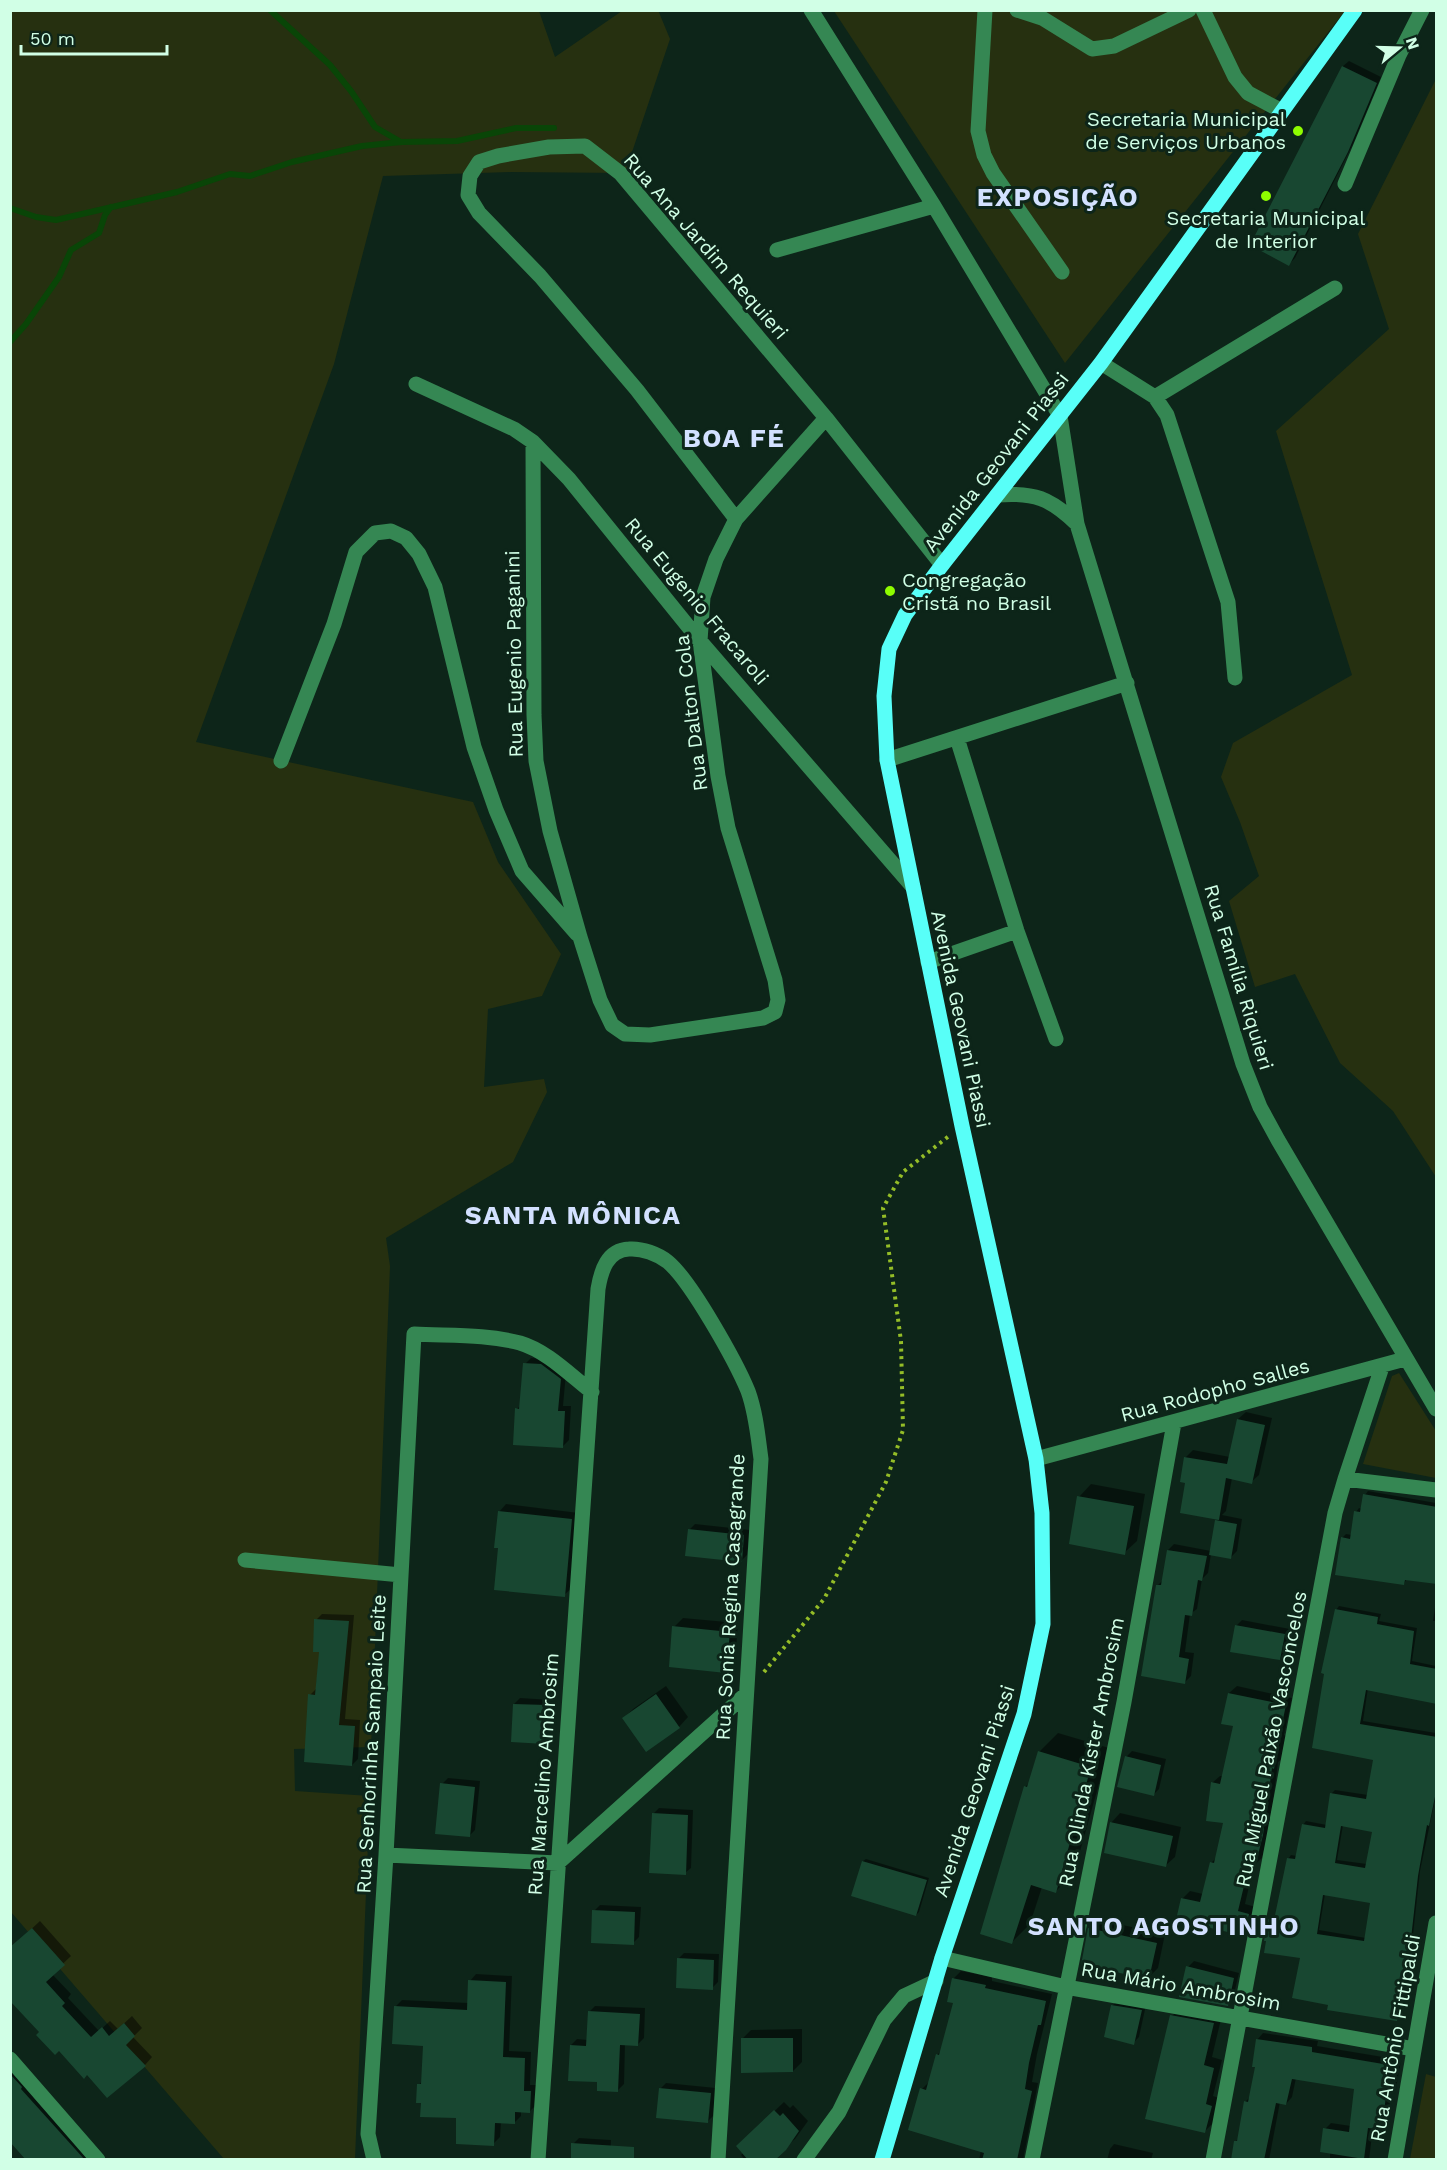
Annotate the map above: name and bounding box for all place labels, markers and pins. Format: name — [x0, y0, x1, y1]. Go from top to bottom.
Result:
place label: Secretaria Municipal de Serviços Urbanos — [1085, 107, 1286, 154]
marker: Secretaria Municipal de Serviços Urbanos — [1291, 124, 1305, 138]
marker: Secretaria Municipal de Interior — [1259, 189, 1273, 203]
place label: Secretaria Municipal de Interior — [1167, 206, 1365, 253]
place label: Congregação Cristã no Brasil — [902, 568, 1051, 615]
marker: Congregação Cristã no Brasil — [883, 584, 897, 598]

